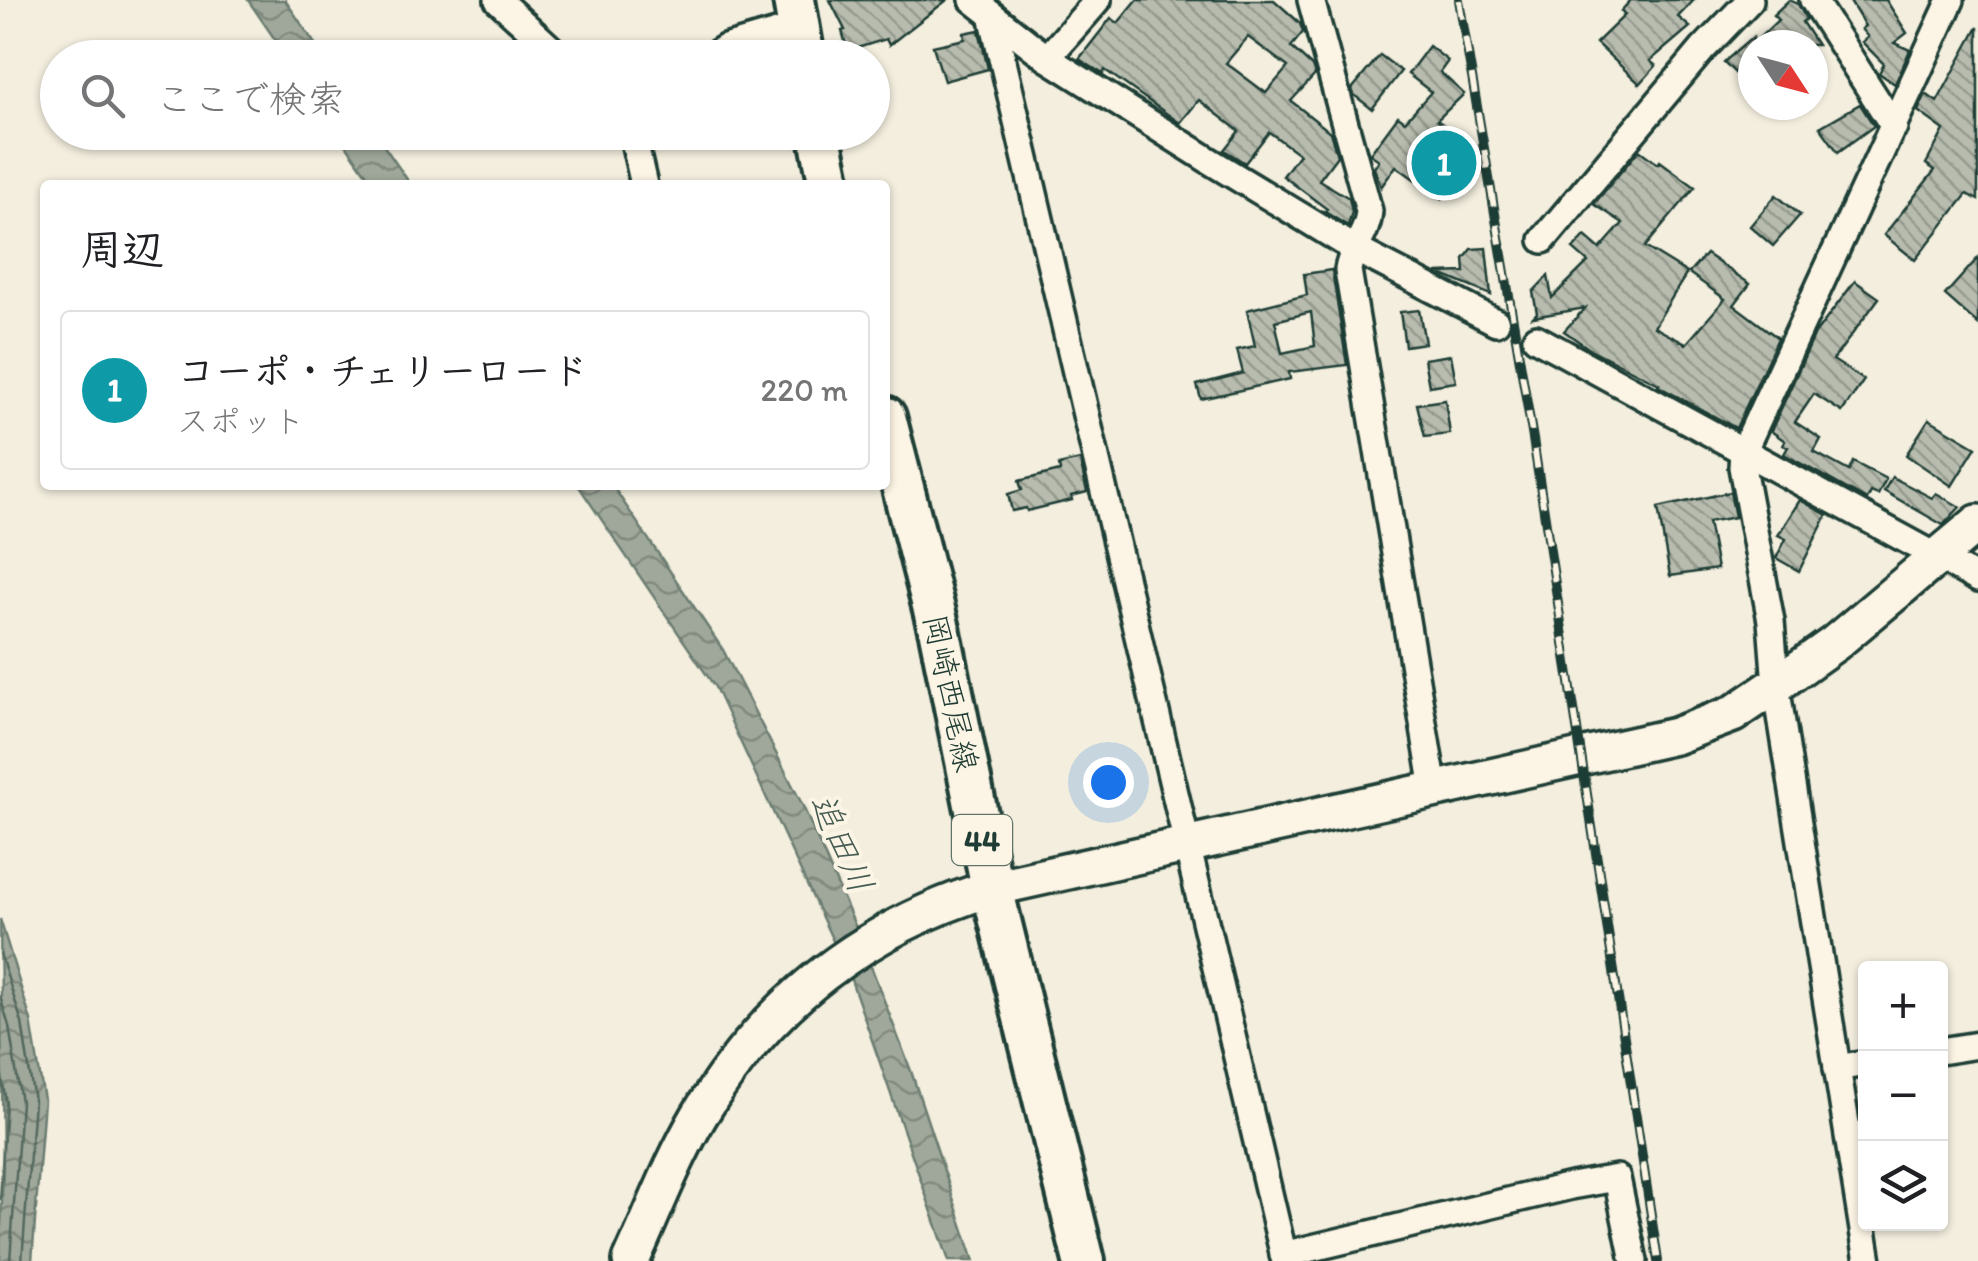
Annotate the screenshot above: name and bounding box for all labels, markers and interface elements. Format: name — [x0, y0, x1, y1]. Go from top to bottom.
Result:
north arrow — [1738, 30, 1828, 120]
search box — [40, 40, 890, 150]
icon: search — [75, 68, 130, 123]
text: ここで検索 — [155, 76, 345, 122]
pin: 1 — [1412, 126, 1476, 200]
text: 周辺 — [80, 224, 164, 275]
text: コーポ・チェリーロード — [177, 348, 589, 394]
text: 1 — [107, 371, 122, 409]
text: 220 m — [761, 371, 848, 409]
text: スポット — [177, 402, 305, 440]
street label: 岡崎西尾線 — [916, 611, 986, 775]
your location — [1083, 757, 1134, 808]
water label: 追田川 — [801, 786, 883, 900]
road number: 44 — [952, 815, 1012, 865]
map controls — [1858, 961, 1948, 1231]
button: + — [1858, 961, 1948, 1051]
button: − — [1858, 1051, 1948, 1141]
button: layers — [1858, 1141, 1948, 1231]

